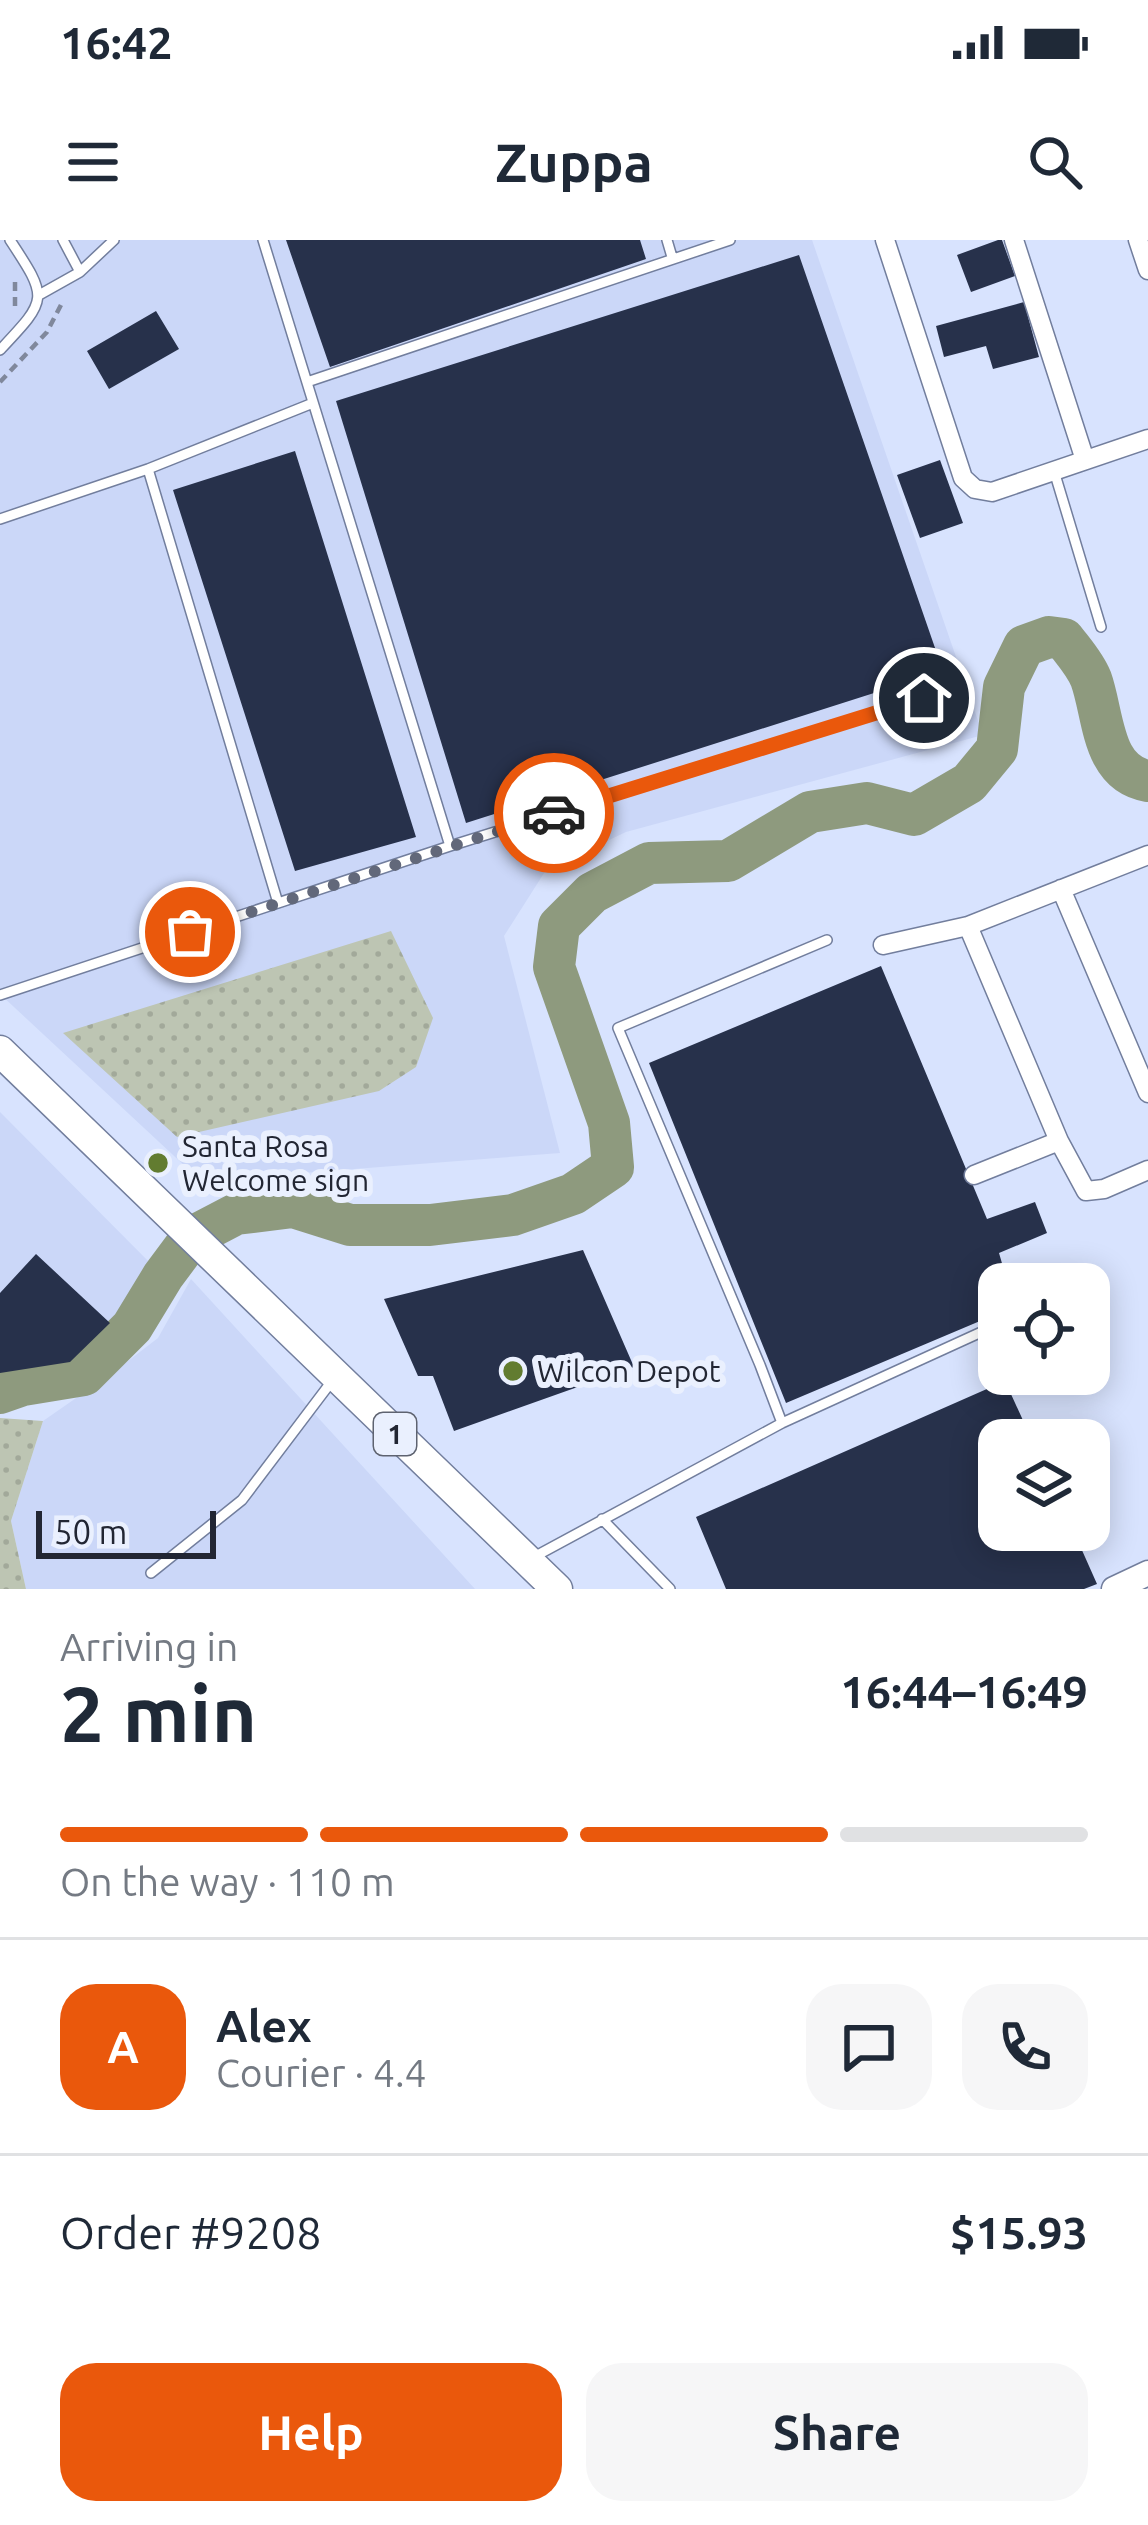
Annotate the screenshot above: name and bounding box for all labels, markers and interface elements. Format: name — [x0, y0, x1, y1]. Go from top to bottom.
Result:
text: 16:42 — [60, 17, 173, 68]
icon: menu — [60, 129, 126, 195]
icon: search — [1022, 129, 1088, 195]
text: Zuppa — [495, 132, 653, 192]
pin — [873, 647, 975, 749]
icon: home — [891, 665, 957, 731]
courier — [494, 753, 614, 873]
icon: car — [521, 780, 587, 846]
pin — [139, 881, 241, 983]
icon: bag — [157, 899, 223, 965]
place label: Santa Rosa Welcome sign — [182, 1129, 369, 1197]
marker: Santa Rosa Welcome sign — [145, 1150, 171, 1176]
map controls — [978, 1263, 1110, 1551]
button: locate — [978, 1263, 1110, 1395]
place label: Wilcon Depot — [537, 1354, 721, 1388]
marker: Wilcon Depot — [500, 1358, 526, 1384]
road number: 1 — [374, 1413, 416, 1455]
button: layers — [978, 1419, 1110, 1551]
scale bar — [36, 1505, 216, 1558]
text: 50 m — [54, 1513, 127, 1550]
text: Arriving in — [60, 1625, 238, 1668]
text: 16:44–16:49 — [840, 1666, 1088, 1717]
text: 2 min — [60, 1669, 257, 1757]
text: On the way · 110 m — [60, 1860, 395, 1903]
button: chat — [806, 1984, 932, 2110]
button: phone — [962, 1984, 1088, 2110]
text: Alex — [216, 2000, 312, 2051]
text: A — [107, 2021, 139, 2072]
text: Courier · 4.4 — [216, 2051, 427, 2094]
text: Order #9208 — [60, 2207, 322, 2258]
text: $15.93 — [950, 2207, 1088, 2258]
button: Help — [60, 2363, 562, 2501]
button: Share — [586, 2363, 1088, 2501]

